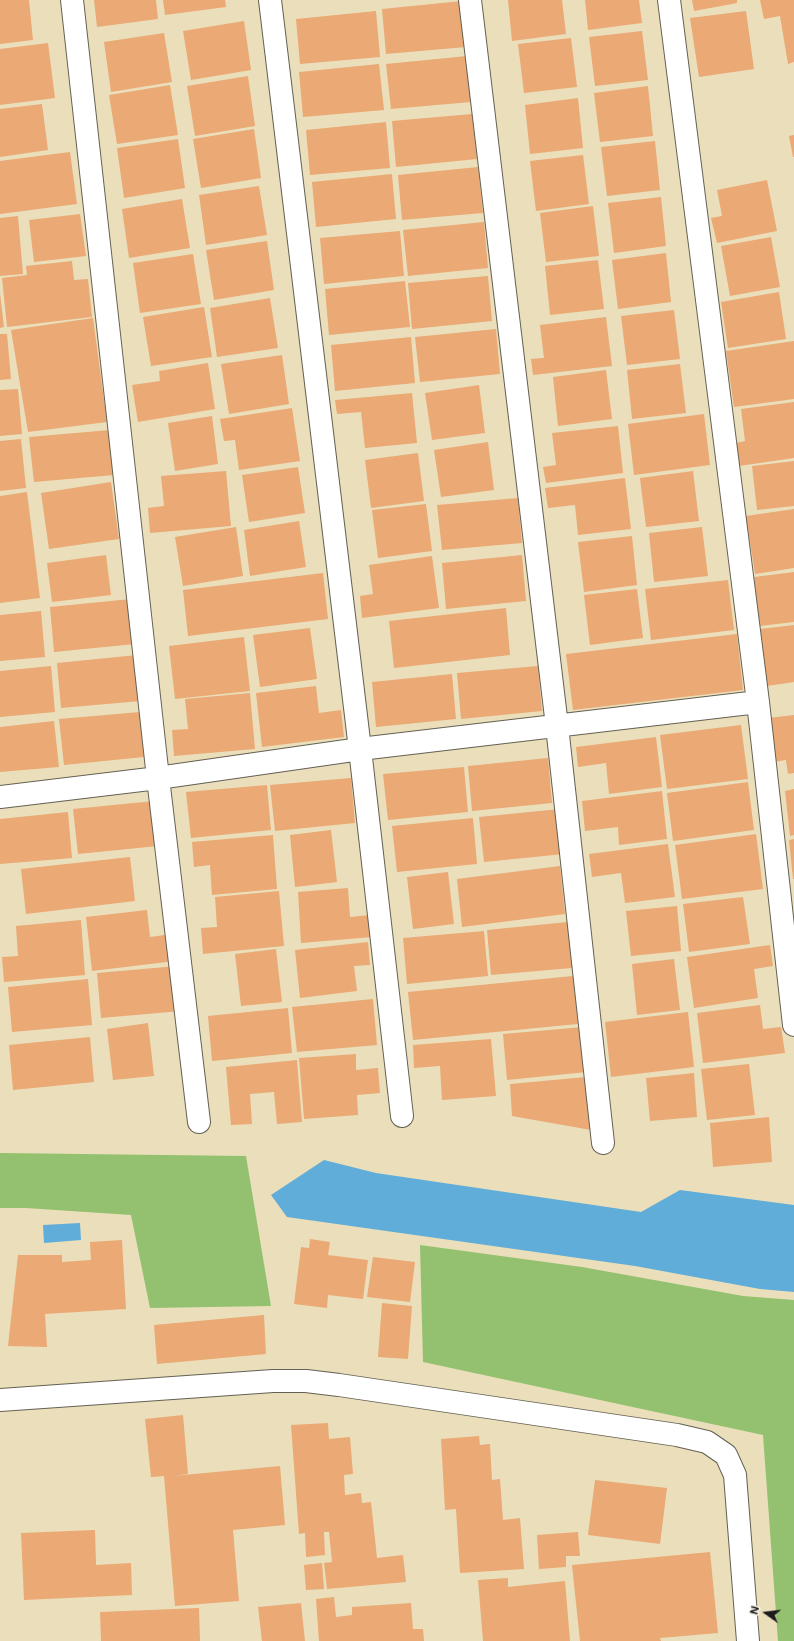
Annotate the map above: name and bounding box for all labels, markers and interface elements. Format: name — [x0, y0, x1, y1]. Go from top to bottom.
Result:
north arrow — [746, 1593, 786, 1633]
text: N — [746, 1604, 762, 1616]

